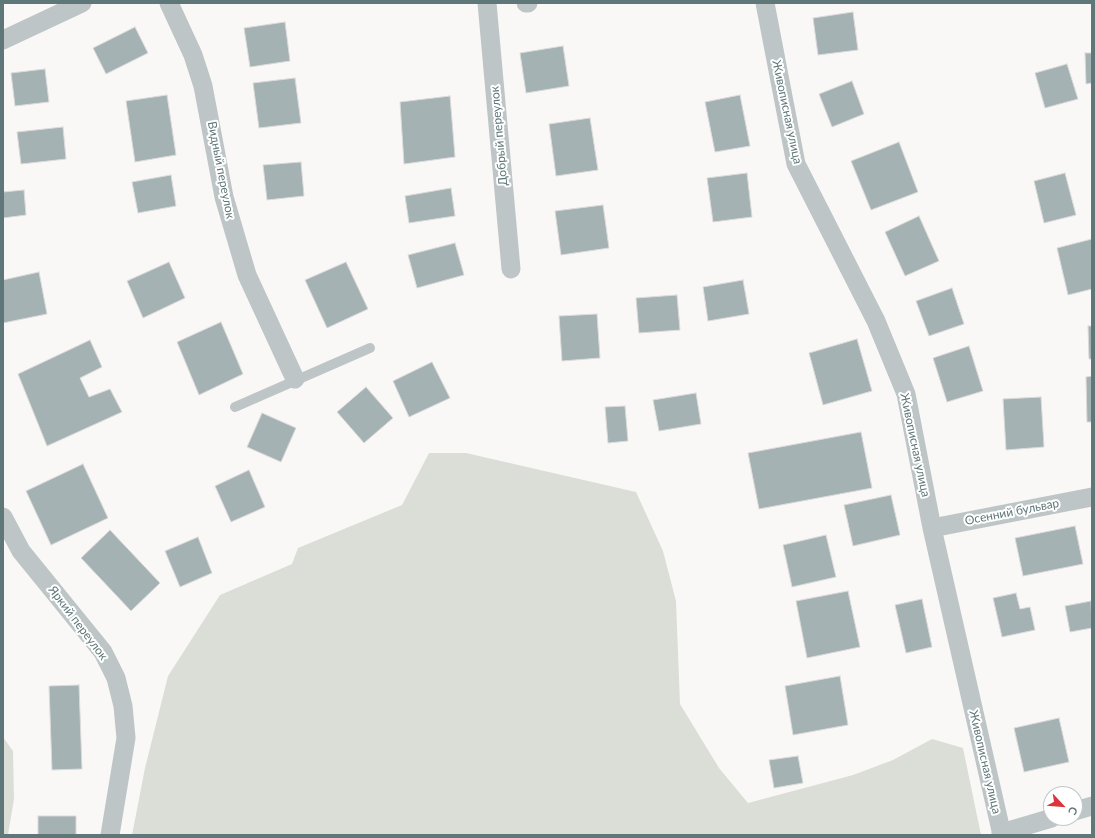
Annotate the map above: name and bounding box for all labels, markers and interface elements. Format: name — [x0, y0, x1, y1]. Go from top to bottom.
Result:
street label: Живописная улица — [769, 59, 805, 165]
street label: Добрый переулок — [487, 86, 511, 186]
street label: Видный переулок — [204, 120, 238, 220]
street label: Живописная улица — [897, 392, 933, 498]
street label: Осенний бульвар — [964, 496, 1060, 528]
street label: Яркий переулок — [45, 583, 111, 663]
street label: Живописная улица — [966, 709, 1004, 815]
north arrow — [1043, 786, 1083, 826]
text: С — [1066, 805, 1081, 817]

